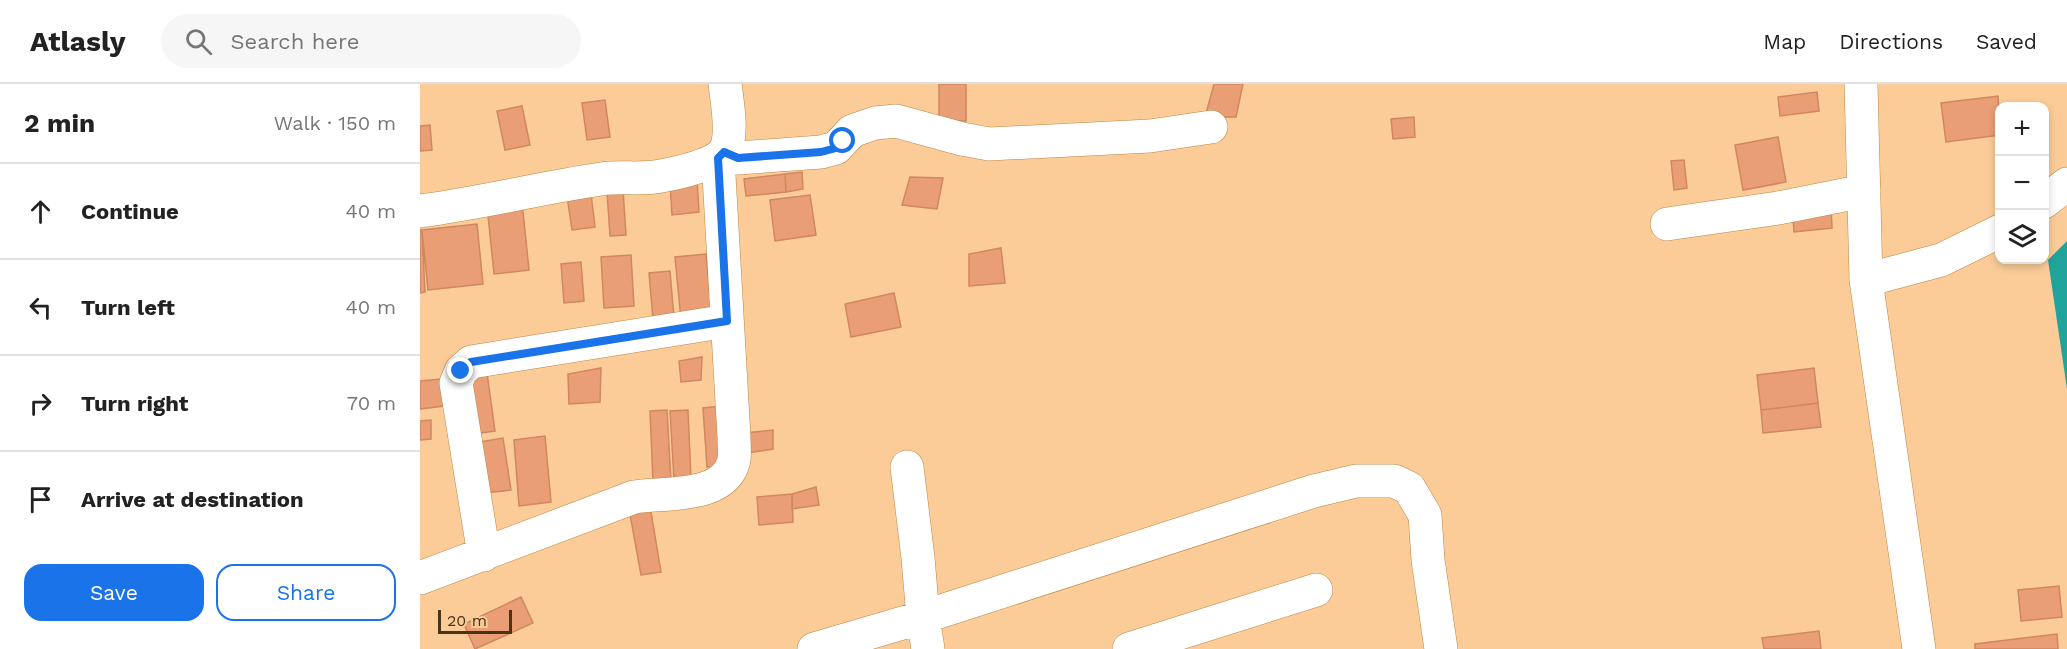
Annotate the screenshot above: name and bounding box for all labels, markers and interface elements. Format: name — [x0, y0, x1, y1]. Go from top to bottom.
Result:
search box — [161, 14, 581, 68]
text: Atlasly — [30, 25, 125, 58]
icon: search — [182, 25, 215, 58]
text: Search here — [230, 29, 359, 54]
text: Map — [1763, 29, 1806, 54]
text: Directions — [1839, 29, 1943, 54]
text: Saved — [1976, 29, 2037, 54]
map controls — [1995, 102, 2049, 264]
button: + — [1995, 102, 2049, 156]
text: 2 min — [24, 108, 95, 138]
text: Walk · 150 m — [274, 111, 396, 135]
route start — [829, 127, 855, 153]
button: − — [1995, 156, 2049, 210]
icon: ahead — [24, 195, 57, 228]
text: Continue — [81, 199, 179, 224]
text: 40 m — [345, 199, 396, 223]
button: layers — [1995, 210, 2049, 264]
icon: left — [24, 291, 57, 324]
text: Turn left — [81, 295, 175, 320]
text: 40 m — [345, 295, 396, 319]
route end — [447, 357, 473, 383]
icon: right — [24, 387, 57, 420]
text: Turn right — [81, 391, 188, 416]
text: 70 m — [347, 391, 396, 415]
icon: arrive — [24, 483, 57, 516]
text: Arrive at destination — [81, 487, 304, 512]
button: Save — [24, 564, 204, 621]
button: Share — [216, 564, 396, 621]
scale bar — [438, 607, 512, 634]
text: 20 m — [447, 611, 487, 630]

